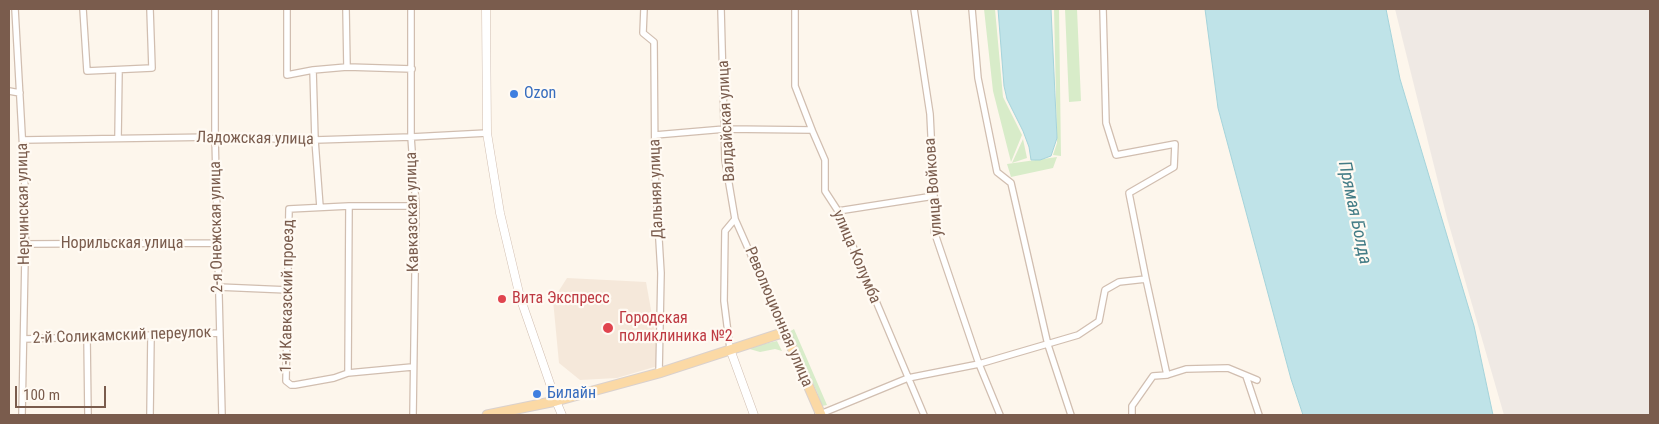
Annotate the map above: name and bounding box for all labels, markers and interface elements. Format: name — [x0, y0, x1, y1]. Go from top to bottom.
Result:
street label: Валдайская улица — [714, 60, 740, 182]
place label: Ozon — [524, 84, 556, 104]
marker: Ozon — [508, 88, 520, 100]
street label: Ладожская улица — [196, 128, 314, 150]
street label: улица Войкова — [921, 137, 947, 237]
street label: Дальняя улица — [646, 139, 668, 239]
street label: Нерчинская улица — [13, 143, 35, 265]
street label: Кавказская улица — [402, 152, 424, 272]
water label: Прямая Болда — [1333, 159, 1375, 267]
street label: 2-я Онежская улица — [206, 161, 228, 293]
street label: улица Колумба — [828, 207, 884, 307]
street label: 1-й Кавказский проезд — [277, 219, 299, 373]
street label: Норильская улица — [61, 234, 183, 254]
street label: Революционная улица — [740, 244, 816, 390]
place label: Вита Экспресс — [512, 289, 610, 309]
marker: Вита Экспресс — [496, 293, 508, 305]
place label: Городская поликлиника №2 — [619, 309, 733, 347]
marker: Городская поликлиника №2 — [601, 321, 615, 335]
street label: 2-й Соликамский переулок — [32, 323, 212, 349]
scale bar — [18, 376, 109, 408]
place label: Билайн — [547, 384, 596, 404]
text: 100 m — [23, 386, 60, 404]
marker: Билайн — [531, 388, 543, 400]

